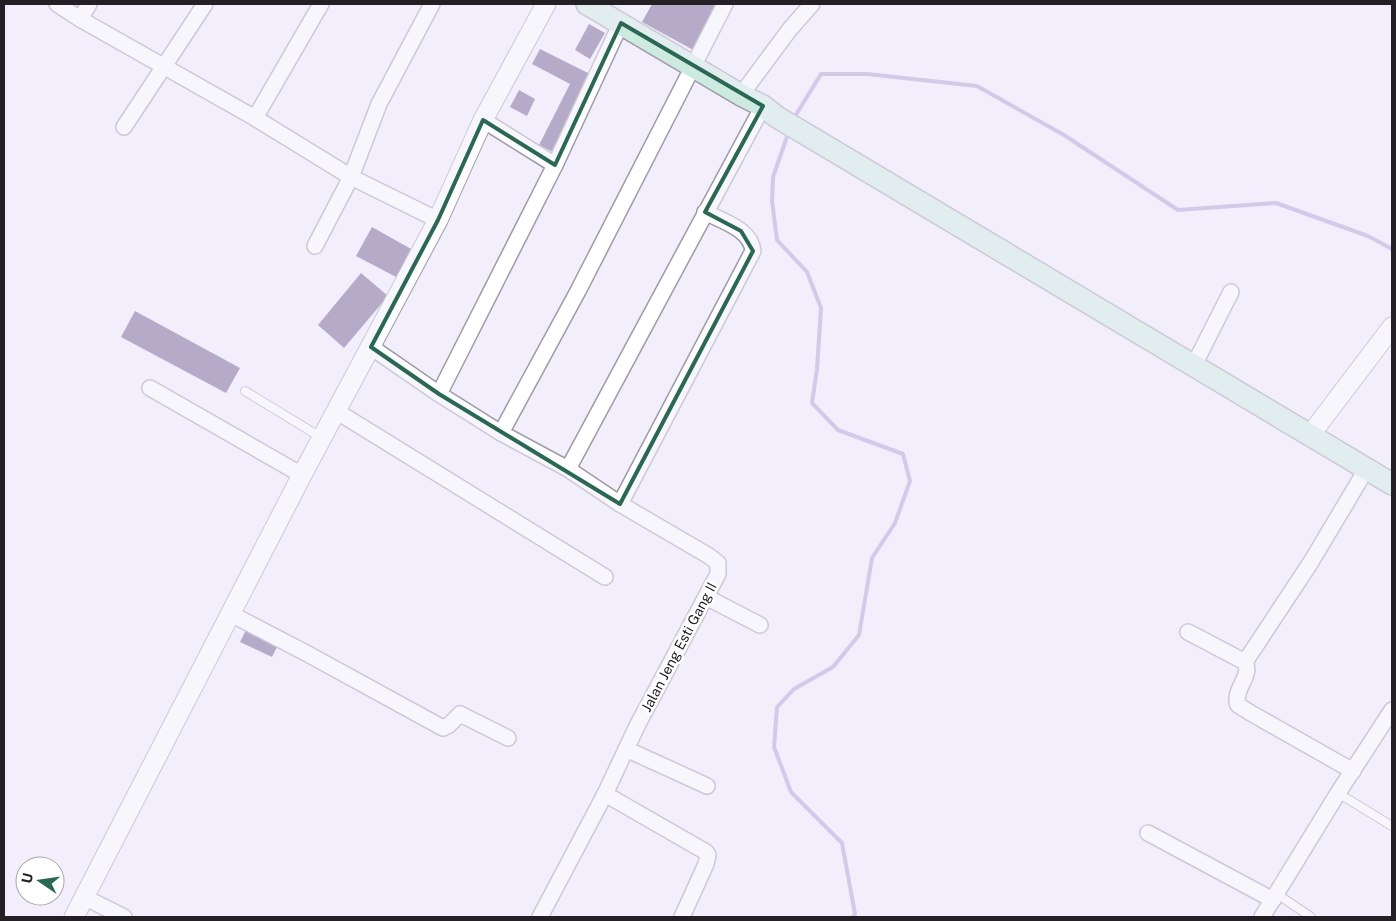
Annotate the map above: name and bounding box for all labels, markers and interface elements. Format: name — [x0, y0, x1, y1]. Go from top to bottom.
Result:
street label: Jalan Jeng Esti Gang II — [638, 580, 720, 714]
north arrow — [15, 856, 65, 906]
text: U — [18, 871, 36, 885]

